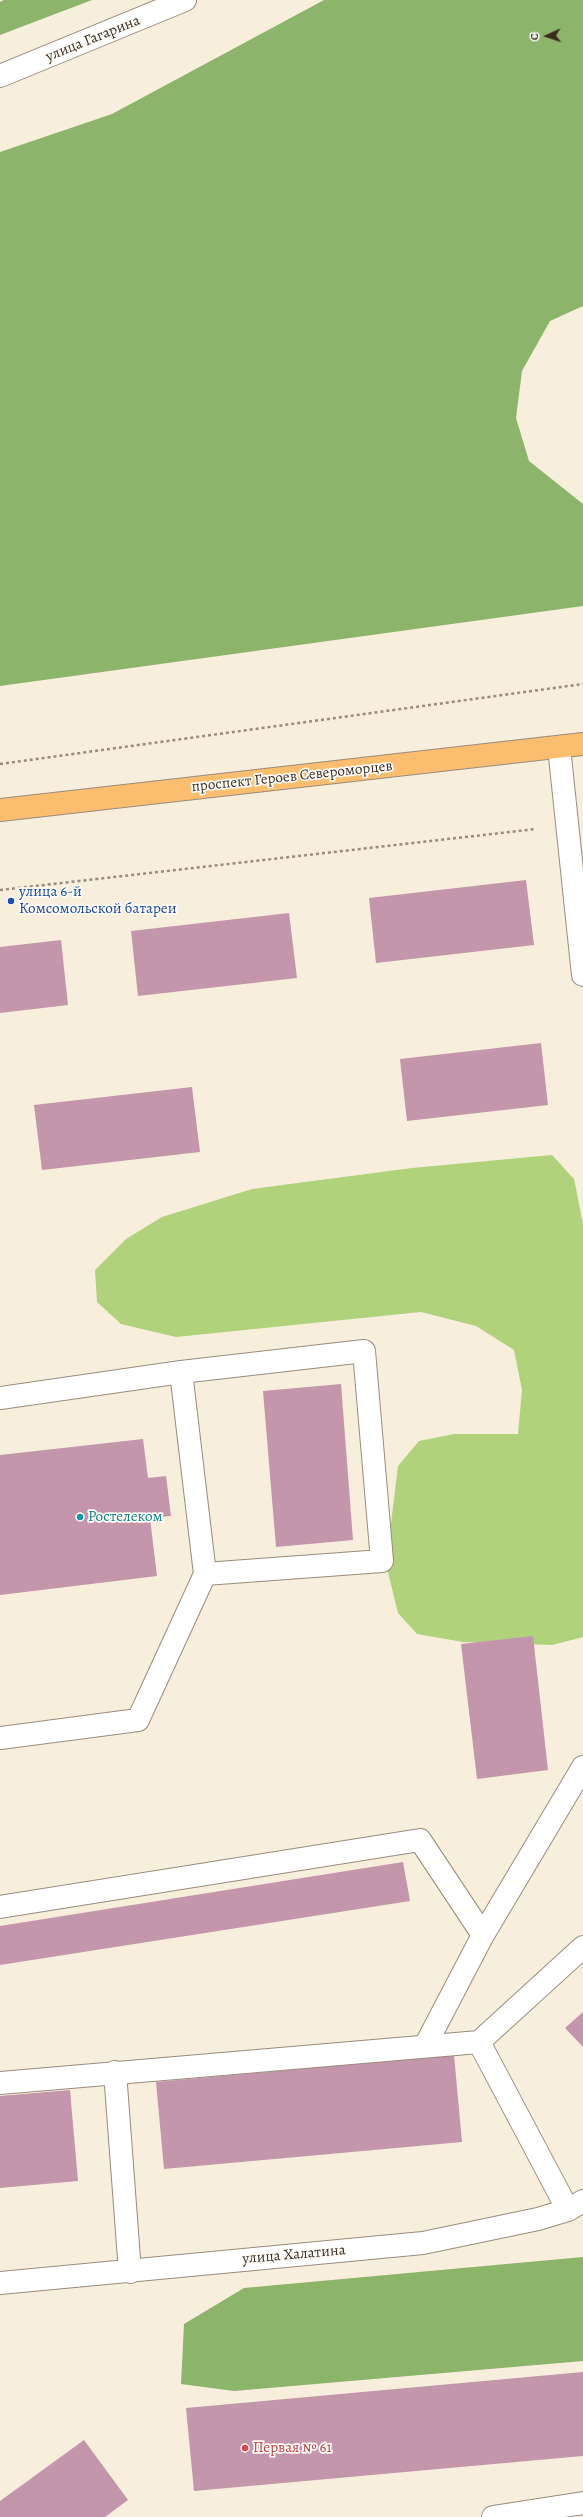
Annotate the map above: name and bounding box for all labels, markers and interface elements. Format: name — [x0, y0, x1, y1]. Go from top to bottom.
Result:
street label: улица Гагарина — [43, 12, 143, 66]
north arrow — [527, 16, 567, 56]
text: С — [527, 33, 542, 40]
street label: проспект Героев Североморцев — [191, 757, 393, 797]
place label: улица 6-й Комсомольской батареи — [19, 883, 176, 918]
marker: улица 6-й Комсомольской батареи — [6, 896, 16, 906]
place label: Ростелеком — [88, 1508, 163, 1526]
marker: Ростелеком — [75, 1512, 85, 1522]
street label: улица Халатина — [242, 2242, 346, 2268]
place label: Первая № 61 — [253, 2439, 332, 2457]
marker: Первая № 61 — [240, 2443, 250, 2453]

